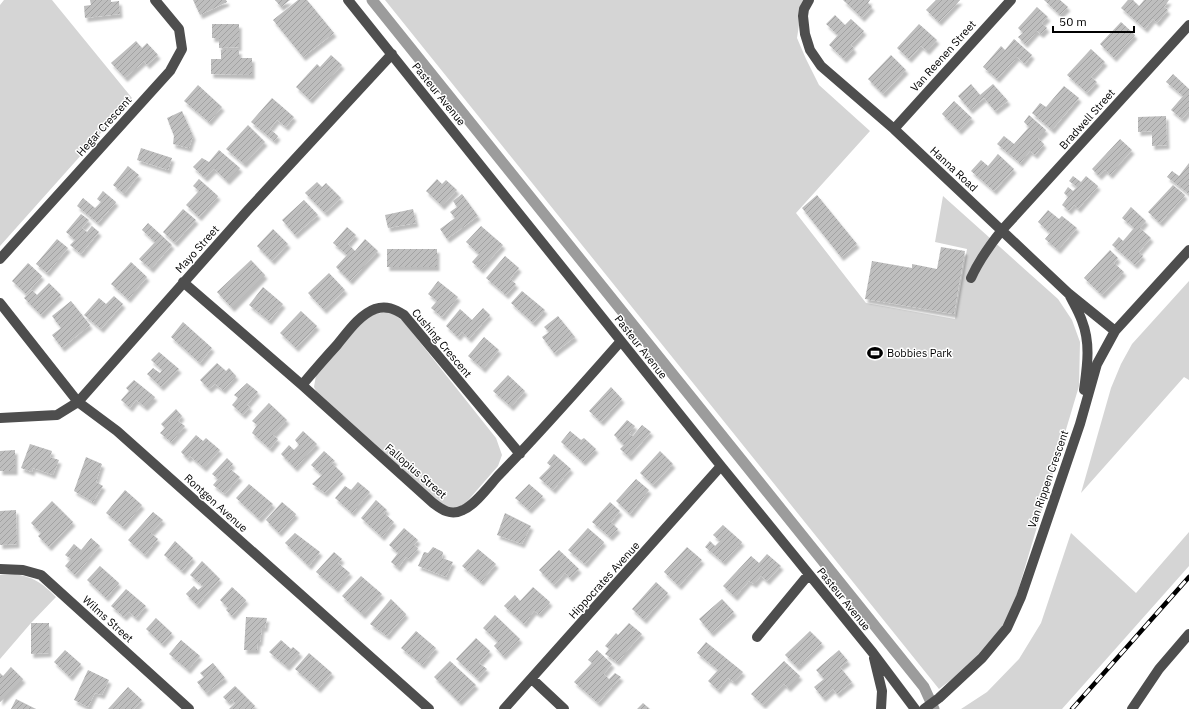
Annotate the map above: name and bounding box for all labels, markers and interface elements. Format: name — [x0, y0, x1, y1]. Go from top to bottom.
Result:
scale bar — [1053, 8, 1134, 34]
text: 50 m — [1059, 14, 1087, 29]
street label: Van Reenen Street — [907, 17, 979, 95]
street label: Pasteur Avenue — [409, 60, 469, 128]
street label: Bradwell Street — [1056, 86, 1118, 152]
street label: Hegar Crescent — [73, 93, 135, 159]
street label: Hanna Road — [927, 143, 981, 195]
street label: Mayo Street — [172, 222, 222, 276]
street label: Cushing Crescent — [409, 306, 475, 381]
street label: Pasteur Avenue — [612, 312, 670, 382]
sports icon: Bobbies Park — [866, 344, 884, 362]
place label: Bobbies Park — [887, 346, 952, 360]
street label: Van Rippen Crescent — [1025, 428, 1071, 530]
street label: Fallopius Street — [382, 440, 450, 502]
street label: Rontgen Avenue — [181, 471, 251, 535]
street label: Hippocrates Avenue — [566, 538, 642, 622]
street label: Pasteur Avenue — [814, 565, 874, 633]
street label: Wilms Street — [80, 593, 136, 645]

